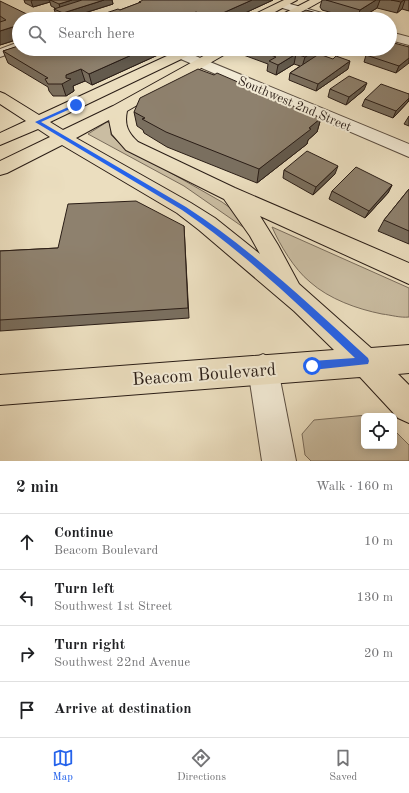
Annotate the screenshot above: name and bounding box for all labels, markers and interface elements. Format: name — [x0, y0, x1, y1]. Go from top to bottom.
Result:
search box — [12, 12, 397, 56]
icon: search — [26, 23, 48, 45]
text: Search here — [58, 27, 135, 42]
street label: Southwest 2nd Street — [236, 75, 353, 134]
route end — [67, 96, 85, 114]
route start — [303, 357, 321, 375]
street label: Beacom Boulevard — [131, 361, 277, 389]
map controls — [361, 413, 397, 449]
button: locate — [361, 413, 397, 449]
text: 2 min — [16, 479, 59, 496]
text: Walk · 160 m — [316, 480, 393, 493]
text: Continue — [54, 526, 113, 541]
icon: ahead — [16, 531, 38, 553]
text: 10 m — [364, 535, 393, 548]
text: Beacom Boulevard — [54, 544, 158, 557]
text: Turn left — [54, 582, 114, 597]
icon: left — [16, 587, 38, 609]
text: 130 m — [356, 591, 393, 604]
text: Southwest 1st Street — [54, 600, 172, 613]
text: Turn right — [54, 638, 125, 653]
icon: right — [16, 643, 38, 665]
text: 20 m — [364, 647, 393, 660]
text: Southwest 22nd Avenue — [54, 656, 190, 669]
icon: arrive — [16, 699, 38, 721]
text: Arrive at destination — [54, 702, 192, 717]
tab: Map — [52, 747, 74, 785]
tab: Directions — [177, 747, 226, 785]
tab: Saved — [329, 747, 357, 785]

